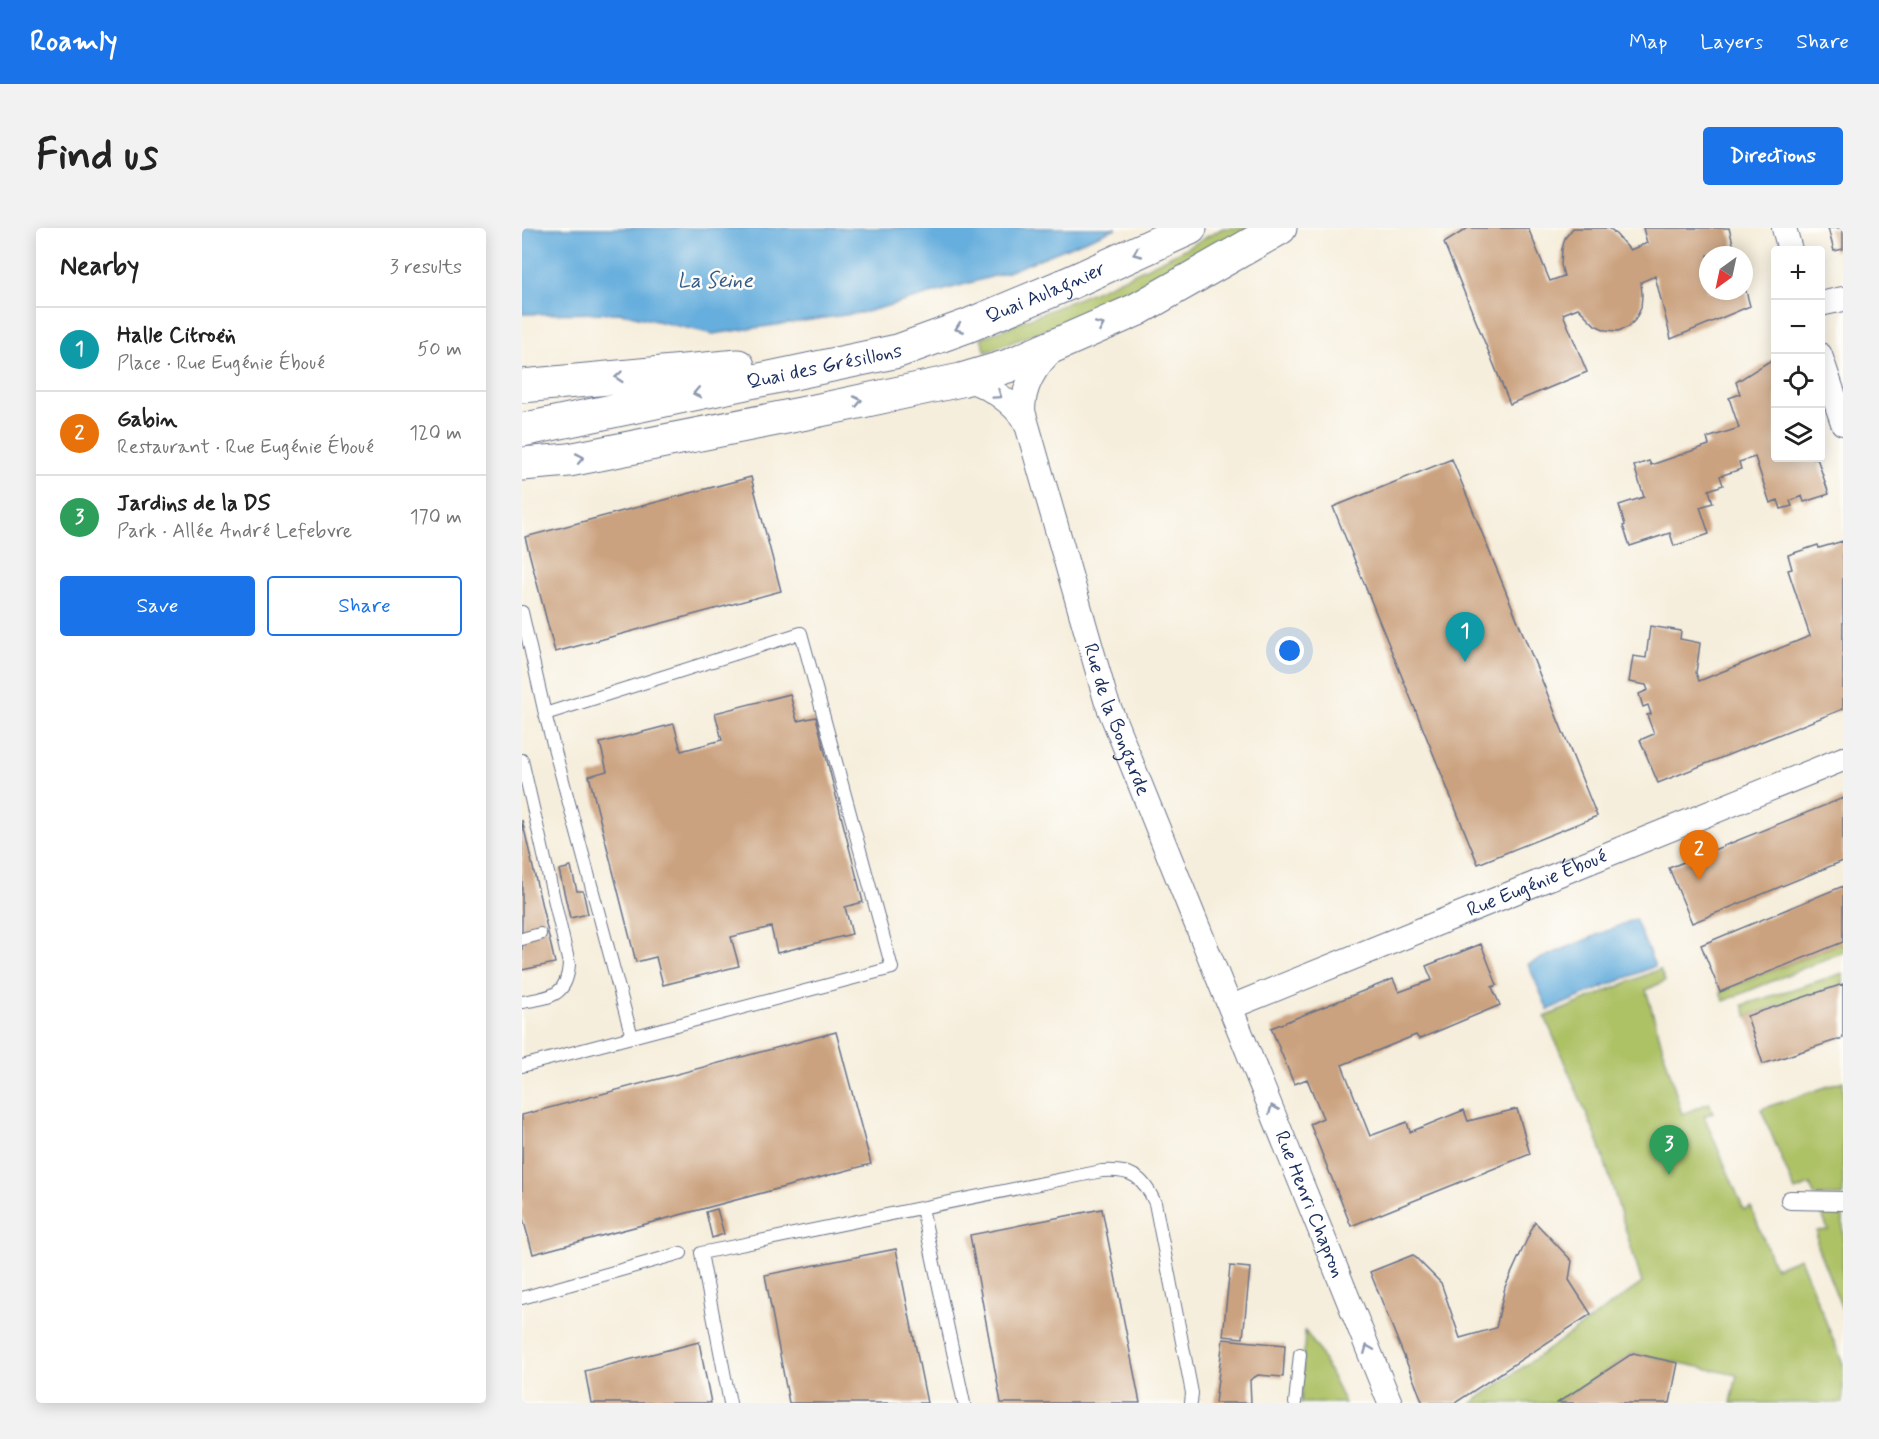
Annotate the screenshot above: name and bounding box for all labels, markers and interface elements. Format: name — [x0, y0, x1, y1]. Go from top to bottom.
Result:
text: Roamly — [30, 24, 118, 61]
text: Map — [1629, 28, 1667, 56]
text: Layers — [1700, 28, 1763, 56]
text: Share — [1796, 28, 1849, 56]
button: Directions — [1703, 127, 1843, 185]
text: Find us — [36, 129, 158, 184]
one-way arrow — [1133, 245, 1144, 257]
north arrow — [1699, 246, 1753, 300]
map controls — [1771, 246, 1825, 462]
button: + — [1771, 246, 1825, 300]
text: Nearby — [60, 250, 139, 284]
text: 3 results — [390, 254, 462, 281]
street label: Quai Aulagnier — [982, 255, 1110, 330]
water label: La Seine — [677, 267, 753, 295]
button: − — [1771, 300, 1825, 354]
one-way arrow — [954, 321, 965, 334]
one-way arrow — [1094, 321, 1105, 333]
text: Halle Citroën — [117, 322, 236, 350]
text: 1 — [75, 336, 84, 363]
text: 50 m — [417, 336, 462, 363]
street label: Quai des Grésillons — [744, 337, 905, 396]
text: Place · Rue Eugénie Éboué — [117, 350, 325, 377]
button: locate — [1771, 354, 1825, 408]
one-way arrow — [615, 370, 624, 383]
one-way arrow — [692, 386, 702, 399]
one-way arrow — [991, 388, 1002, 399]
one-way arrow — [853, 396, 863, 409]
text: Gabin — [117, 406, 177, 434]
button: layers — [1771, 408, 1825, 462]
text: 2 — [75, 420, 84, 447]
text: 120 m — [409, 420, 462, 447]
text: Restaurant · Rue Eugénie Éboué — [117, 434, 374, 461]
one-way arrow — [575, 452, 585, 465]
text: Jardins de la DS — [117, 490, 270, 518]
text: 3 — [75, 504, 84, 531]
text: 170 m — [410, 504, 462, 531]
text: Park · Allée André Lefebvre — [117, 518, 352, 545]
button: Save — [60, 576, 255, 636]
button: Share — [267, 576, 462, 636]
pin: 1 — [1446, 612, 1484, 662]
your location — [1275, 636, 1304, 665]
street label: Rue de la Bongarde — [1077, 640, 1157, 800]
pin: 2 — [1680, 830, 1718, 880]
street label: Rue Eugénie Éboué — [1463, 843, 1611, 924]
one-way arrow — [1268, 1104, 1280, 1115]
pin: 3 — [1650, 1126, 1688, 1175]
street label: Rue Henri Chapron — [1268, 1127, 1351, 1282]
one-way arrow — [1363, 1344, 1376, 1354]

